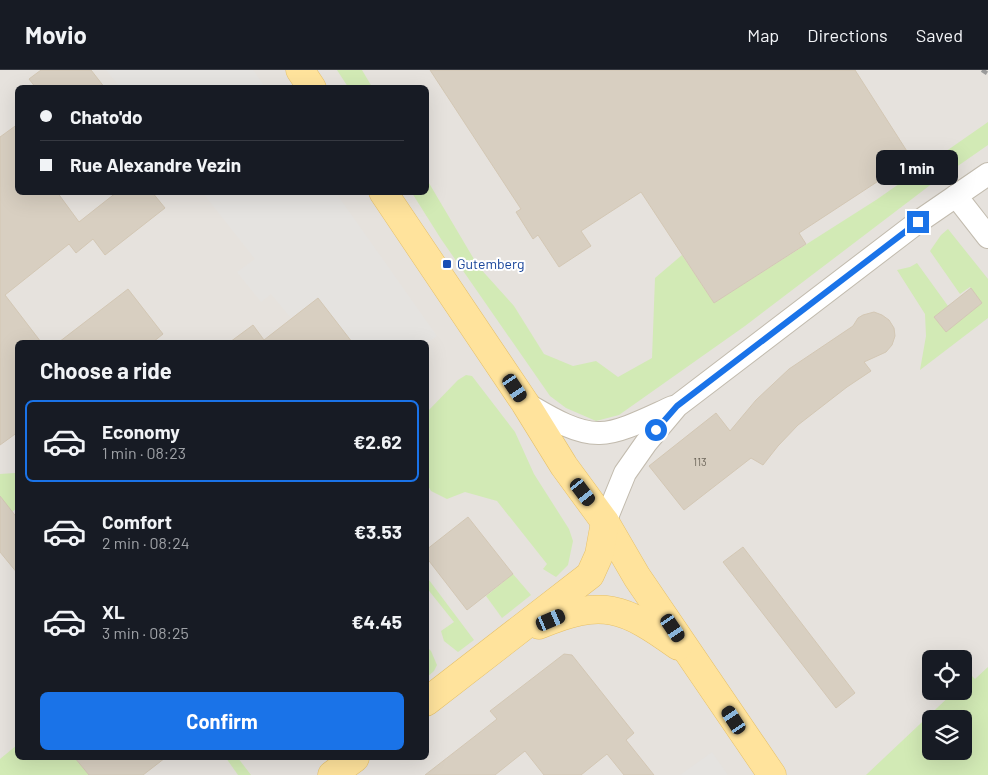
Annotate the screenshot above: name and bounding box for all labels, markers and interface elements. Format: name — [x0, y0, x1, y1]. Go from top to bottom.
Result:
text: Movio — [25, 20, 87, 49]
text: Map — [747, 24, 779, 46]
text: Directions — [807, 24, 888, 46]
text: Saved — [916, 24, 963, 46]
text: Chato'do — [70, 105, 142, 128]
callout: 1 min — [877, 150, 959, 184]
text: Rue Alexandre Vezin — [70, 153, 241, 176]
text: 1 min — [899, 158, 935, 177]
route end — [907, 211, 929, 233]
place label: Gutemberg — [457, 255, 524, 272]
marker: Gutemberg — [441, 258, 453, 270]
text: Choose a ride — [40, 357, 172, 383]
car — [500, 371, 529, 405]
icon: car — [42, 419, 87, 464]
route start — [645, 419, 667, 441]
text: Economy — [102, 420, 180, 443]
text: €2.62 — [353, 430, 402, 453]
text: 1 min · 08:23 — [102, 443, 186, 462]
house number: 113 — [693, 455, 707, 468]
car — [567, 476, 598, 508]
icon: car — [42, 509, 87, 554]
text: Comfort — [102, 510, 172, 533]
text: €3.53 — [354, 520, 402, 543]
text: 2 min · 08:24 — [102, 533, 190, 552]
icon: car — [42, 599, 87, 644]
text: XL — [102, 600, 125, 623]
car — [534, 607, 567, 633]
text: €4.45 — [352, 610, 402, 633]
car — [658, 611, 687, 645]
text: 3 min · 08:25 — [102, 623, 189, 642]
map controls — [922, 650, 972, 760]
button: locate — [922, 650, 972, 700]
button: Confirm — [40, 692, 404, 750]
car — [719, 703, 748, 737]
button: layers — [922, 710, 972, 760]

